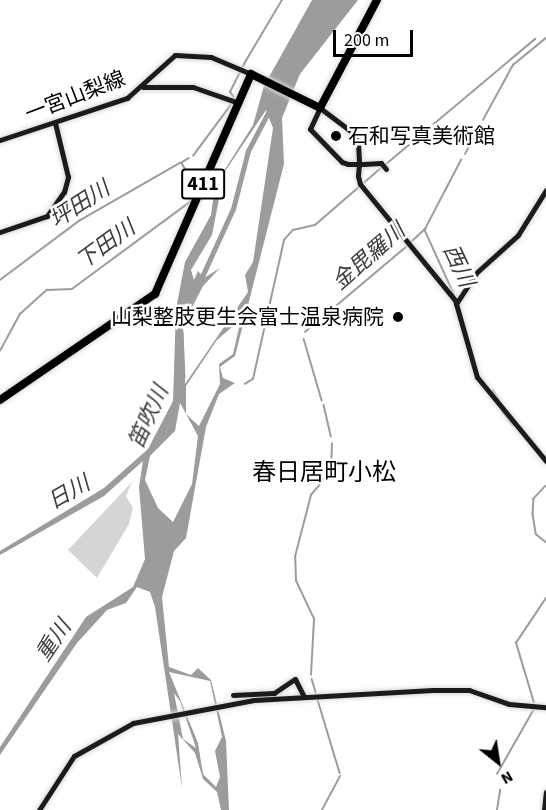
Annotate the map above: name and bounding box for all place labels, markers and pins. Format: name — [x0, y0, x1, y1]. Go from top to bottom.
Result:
place label: 石和写真美術館 — [348, 123, 495, 149]
marker: 石和写真美術館 — [329, 129, 343, 143]
place label: 山梨整肢更生会富士温泉病院 — [111, 304, 384, 330]
marker: 山梨整肢更生会富士温泉病院 — [389, 308, 407, 326]

